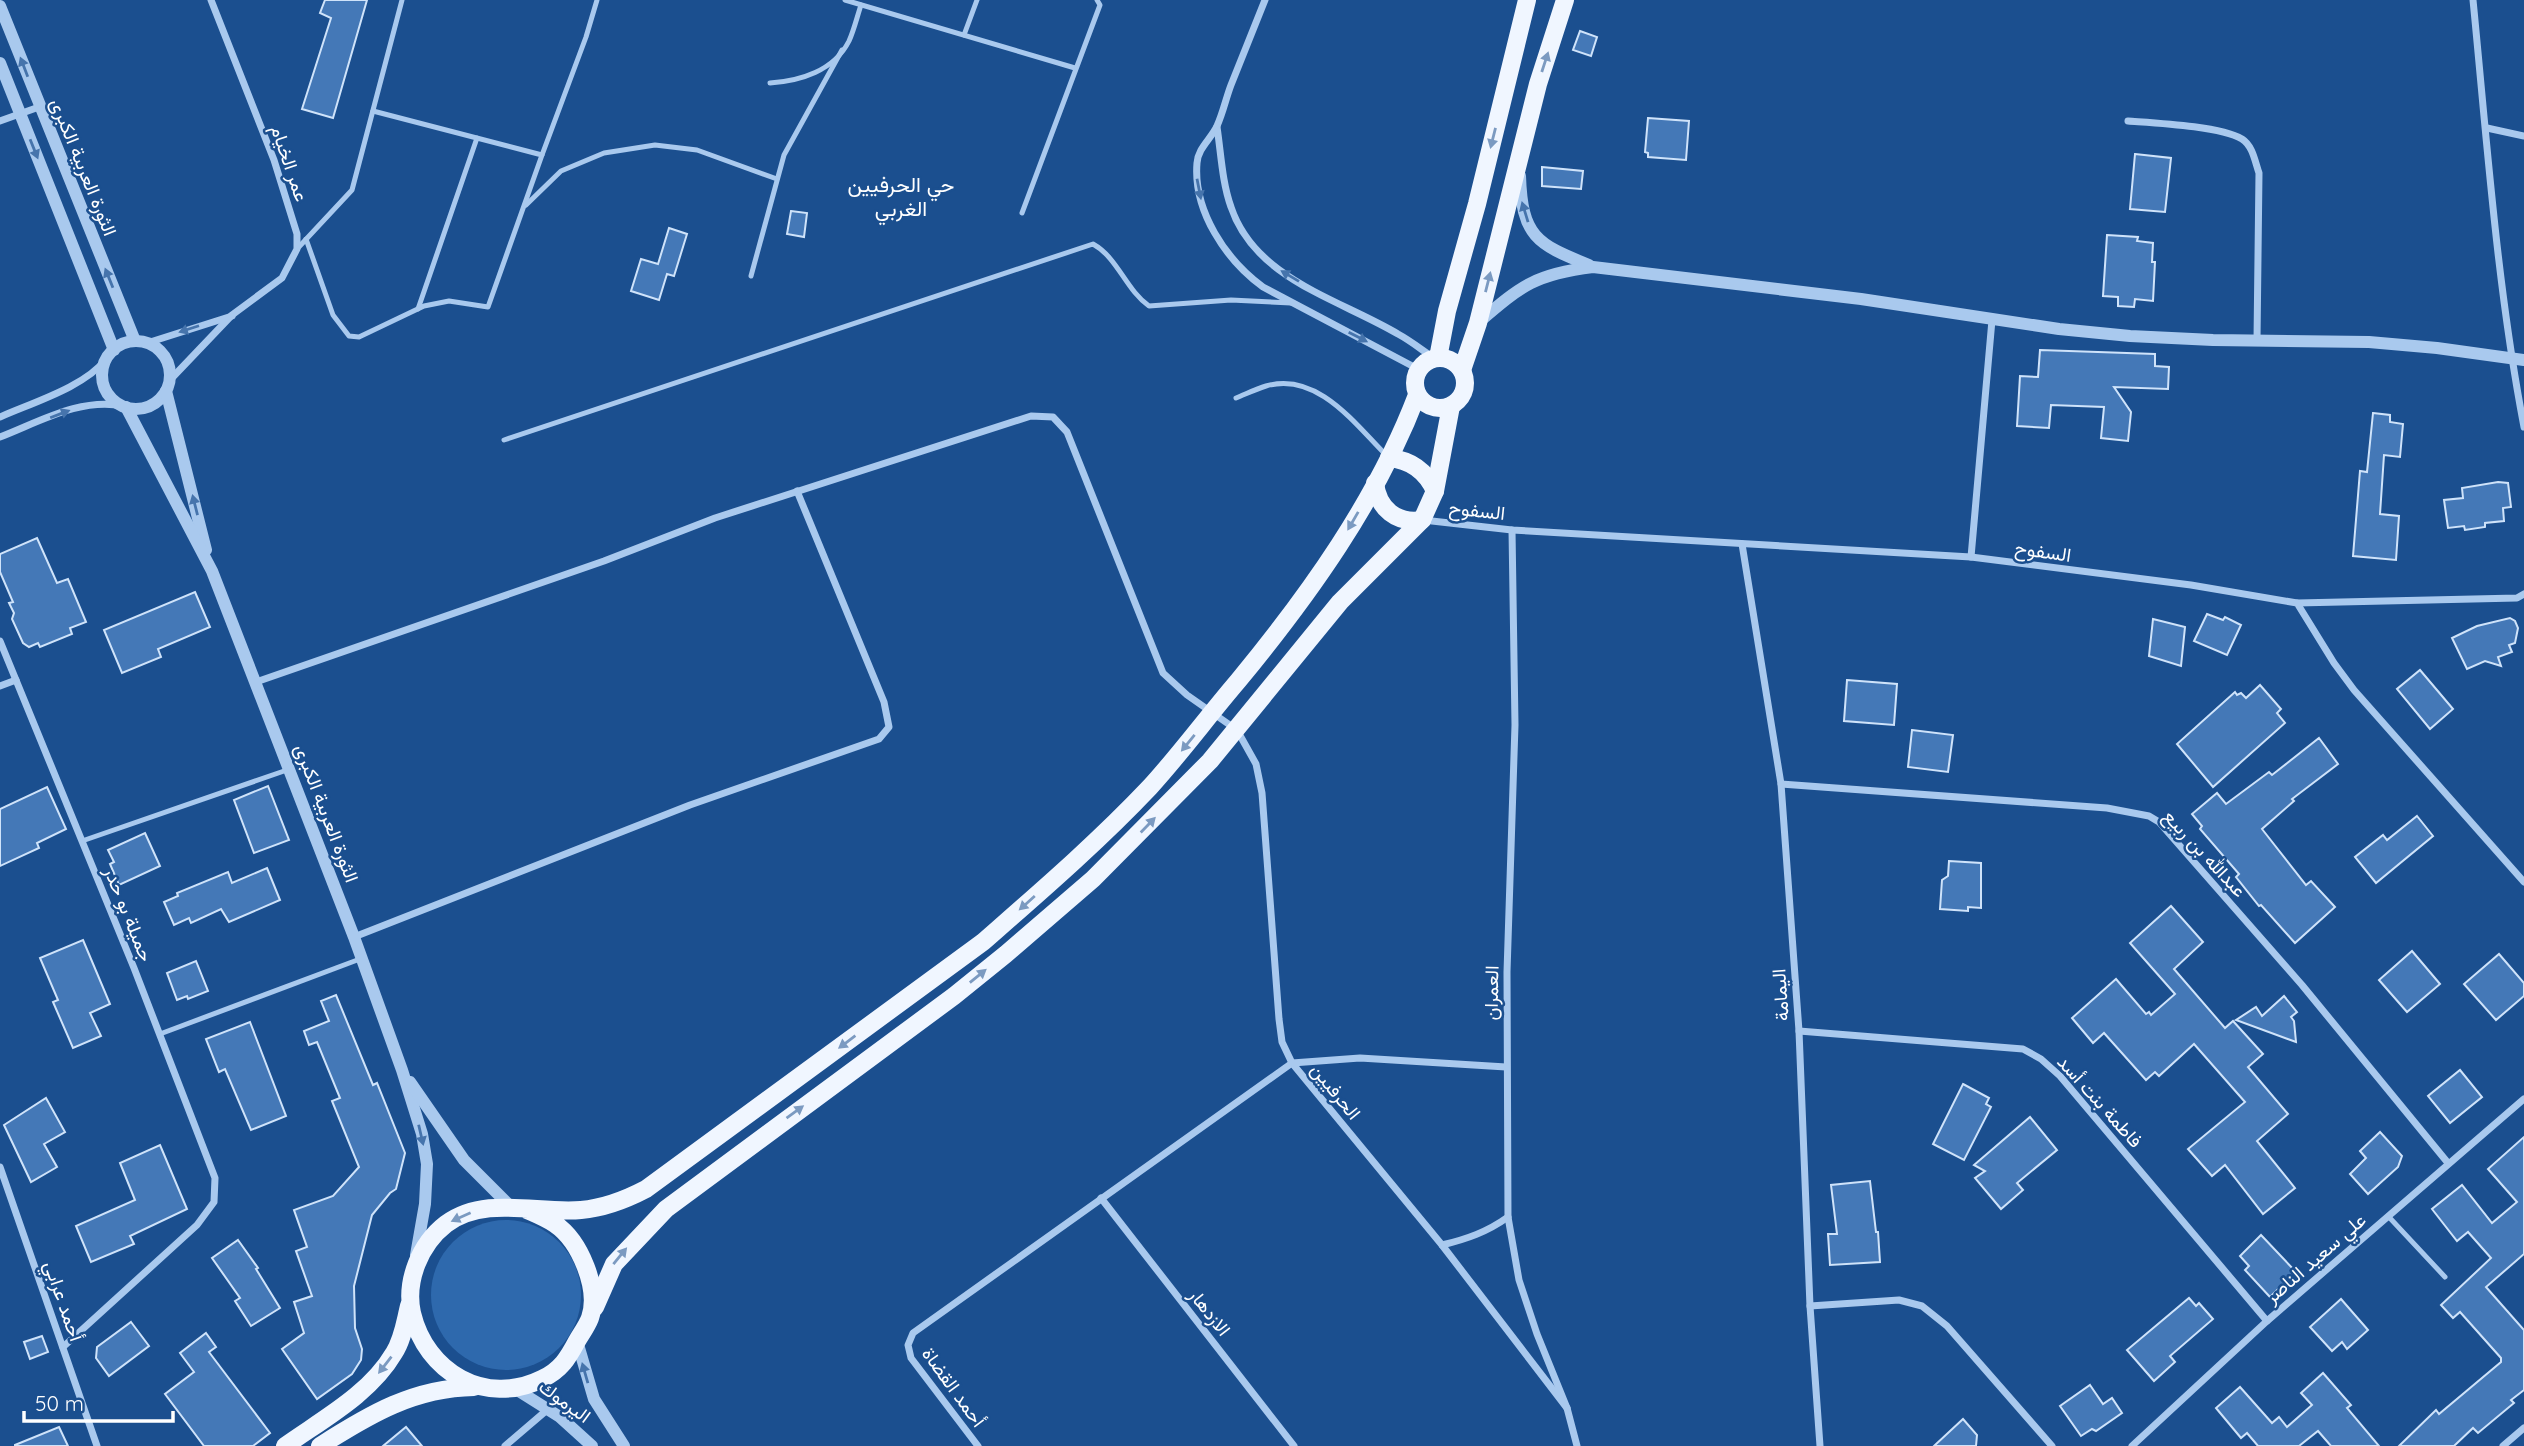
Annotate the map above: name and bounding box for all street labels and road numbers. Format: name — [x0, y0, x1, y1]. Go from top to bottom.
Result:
street label: الثورة العربية الكبرى — [45, 95, 123, 239]
street label: عمر الخيام — [265, 122, 314, 205]
street label: السفوح — [1448, 495, 1506, 526]
street label: السفوح — [2013, 535, 2073, 568]
street label: الثورة العربية الكبرى — [290, 740, 364, 886]
street label: عبدالله بن ربيع — [2157, 804, 2252, 903]
street label: جميلة بو حدر — [99, 862, 159, 965]
street label: العمران — [1479, 965, 1503, 1021]
street label: اليمامة — [1766, 968, 1794, 1022]
street label: فاطمة بنت أسد — [2052, 1050, 2148, 1152]
street label: الحرفيين — [1306, 1058, 1366, 1124]
street label: علي سعيد الناصر — [2259, 1208, 2373, 1312]
street label: أحمد عرابي — [35, 1258, 89, 1346]
street label: الازدهار — [1183, 1283, 1236, 1341]
street label: أحمد القضاة — [917, 1342, 991, 1432]
street label: اليرموك — [534, 1374, 596, 1428]

